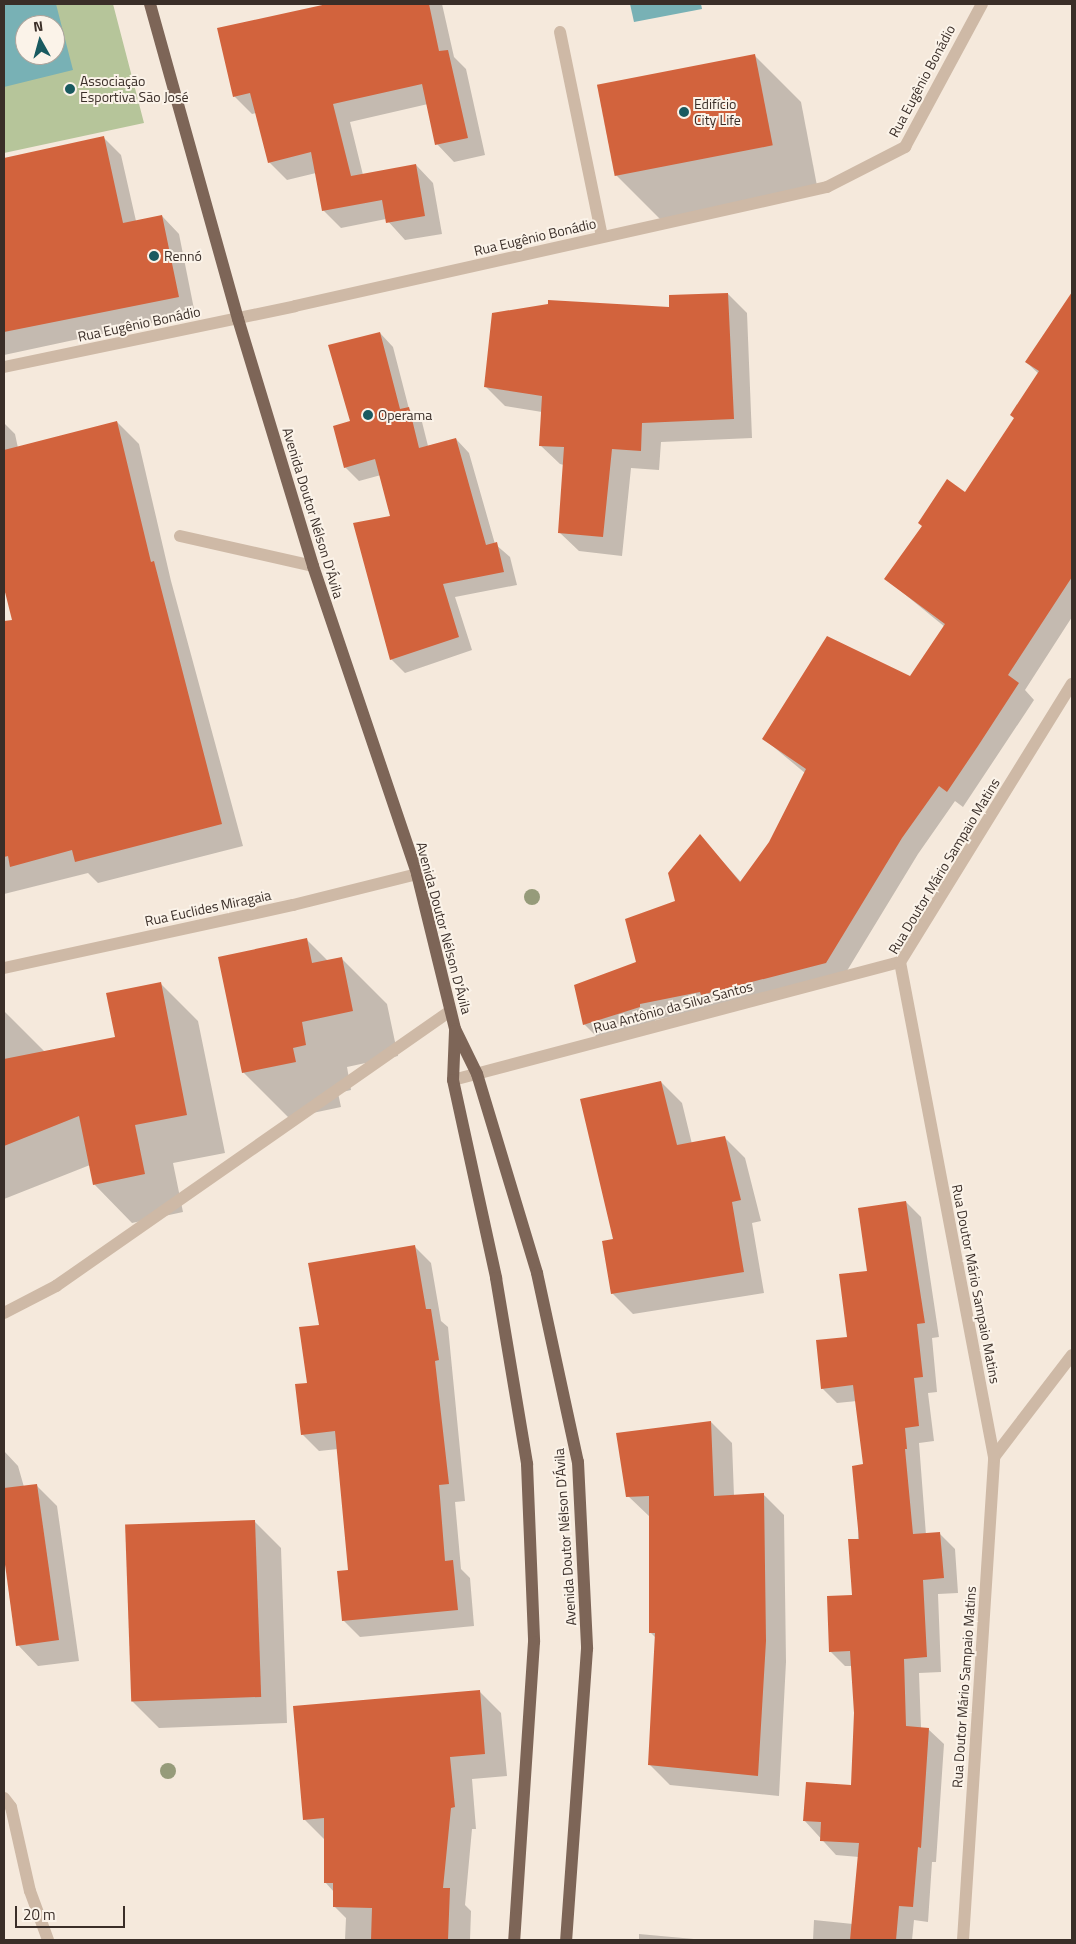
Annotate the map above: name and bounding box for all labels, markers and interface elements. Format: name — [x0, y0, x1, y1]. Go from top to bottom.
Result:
north arrow — [15, 15, 65, 65]
text: N — [32, 15, 44, 37]
street label: Rua Eugênio Bonádio — [885, 22, 959, 140]
place label: Associação Esportiva São José — [80, 73, 189, 105]
marker: Associação Esportiva São José — [64, 83, 76, 95]
place label: Edifício City Life — [694, 96, 741, 128]
marker: Edifício City Life — [678, 106, 690, 118]
street label: Rua Eugênio Bonádio — [472, 215, 598, 259]
place label: Rennó — [164, 248, 202, 264]
marker: Rennó — [148, 250, 160, 262]
street label: Rua Eugênio Bonádio — [76, 303, 202, 345]
place label: Operama — [378, 407, 432, 423]
marker: Operama — [362, 409, 374, 421]
street label: Avenida Doutor Nélson D'Ávila — [279, 426, 347, 600]
street label: Rua Doutor Mário Sampaio Matins — [885, 775, 1003, 957]
street label: Avenida Doutor Nélson D'Ávila — [413, 840, 475, 1016]
street label: Rua Euclides Miragaia — [143, 886, 273, 930]
street label: Rua Antônio da Silva Santos — [591, 978, 755, 1036]
street label: Rua Doutor Mário Sampaio Matins — [948, 1183, 1004, 1385]
street label: Avenida Doutor Nélson D'Ávila — [550, 1448, 580, 1626]
street label: Rua Doutor Mário Sampaio Matins — [949, 1585, 979, 1789]
scale bar — [18, 1896, 128, 1928]
text: 20 m — [23, 1903, 56, 1926]

